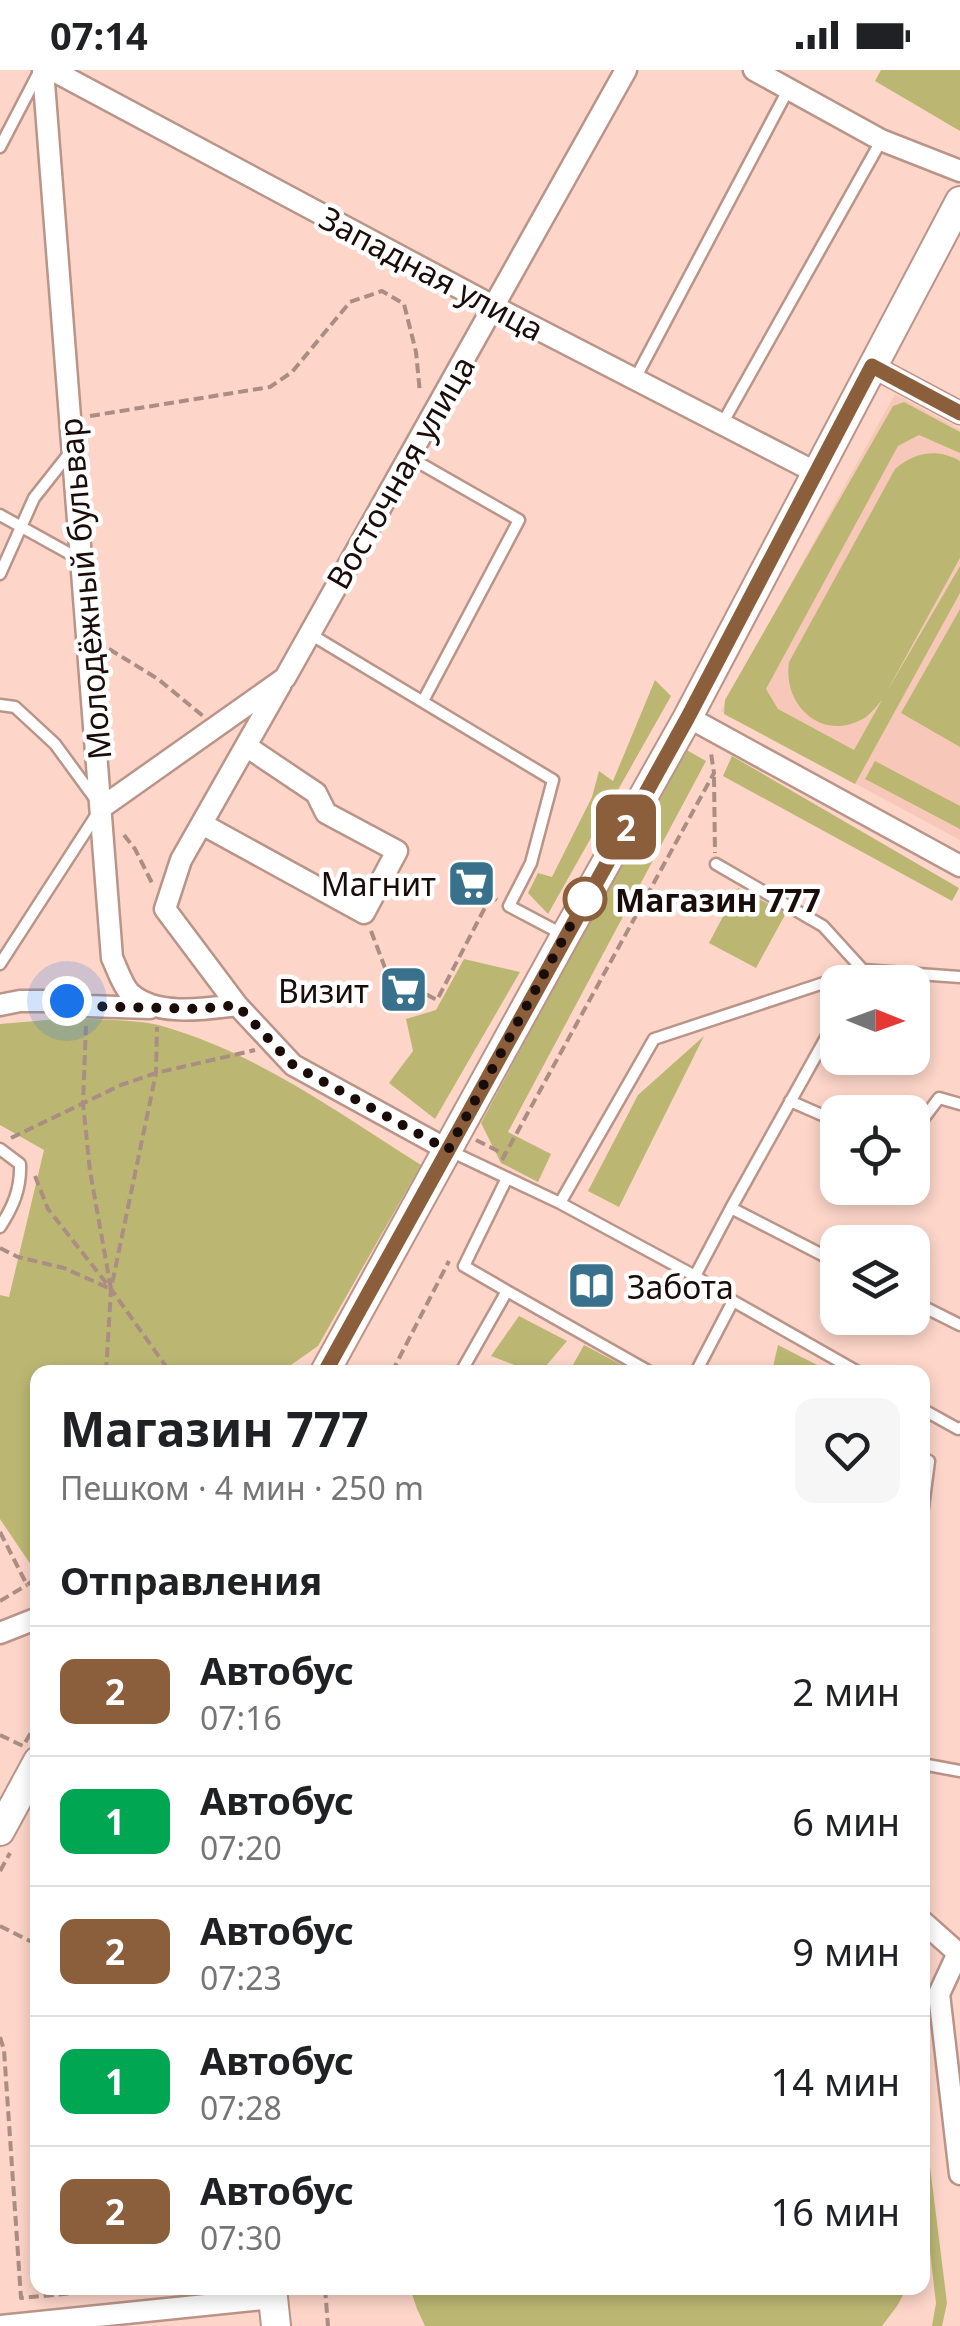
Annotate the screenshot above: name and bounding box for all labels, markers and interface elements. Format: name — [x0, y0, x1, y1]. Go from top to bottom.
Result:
text: 07:14 — [50, 9, 148, 61]
street label: Западная улица — [313, 196, 551, 350]
street label: Восточная улица — [316, 348, 484, 596]
street label: Молодёжный бульвар — [48, 416, 120, 762]
line badge: 2 — [594, 794, 658, 860]
text: 2 — [616, 804, 636, 851]
supermarket icon: Магнит — [445, 857, 497, 909]
place label: Магнит — [321, 862, 436, 905]
marker: Магазин 777 — [564, 878, 606, 920]
place label: Магазин 777 — [615, 878, 821, 921]
supermarket icon: Визит — [378, 964, 430, 1016]
north arrow — [820, 965, 930, 1075]
map controls — [820, 965, 930, 1335]
place label: Визит — [278, 969, 369, 1012]
your location — [42, 976, 92, 1026]
button: locate — [820, 1095, 930, 1205]
button: layers — [820, 1225, 930, 1335]
library icon: Забота — [566, 1260, 618, 1312]
place label: Забота — [627, 1265, 734, 1308]
text: Магазин 777 — [60, 1396, 369, 1461]
button: heart — [795, 1398, 900, 1503]
text: Пешком · 4 мин · 250 m — [60, 1466, 424, 1509]
text: Отправления — [60, 1554, 322, 1606]
text: Автобус — [200, 1644, 354, 1696]
text: 2 мин — [792, 1665, 900, 1717]
text: 2 — [105, 1668, 125, 1715]
text: 07:16 — [200, 1696, 282, 1739]
text: Автобус — [200, 1774, 354, 1826]
text: 6 мин — [792, 1795, 900, 1847]
text: 1 — [105, 1798, 125, 1845]
text: 07:20 — [200, 1826, 282, 1869]
text: Автобус — [200, 1904, 354, 1956]
text: 9 мин — [792, 1925, 900, 1977]
text: 2 — [105, 1928, 125, 1975]
text: 07:23 — [200, 1956, 282, 1999]
text: Автобус — [200, 2034, 354, 2086]
text: 14 мин — [771, 2055, 900, 2107]
text: 1 — [105, 2058, 125, 2105]
text: 07:28 — [200, 2086, 282, 2129]
text: Автобус — [200, 2164, 354, 2216]
text: 16 мин — [771, 2185, 900, 2237]
text: 2 — [105, 2188, 125, 2235]
text: 07:30 — [200, 2216, 282, 2259]

